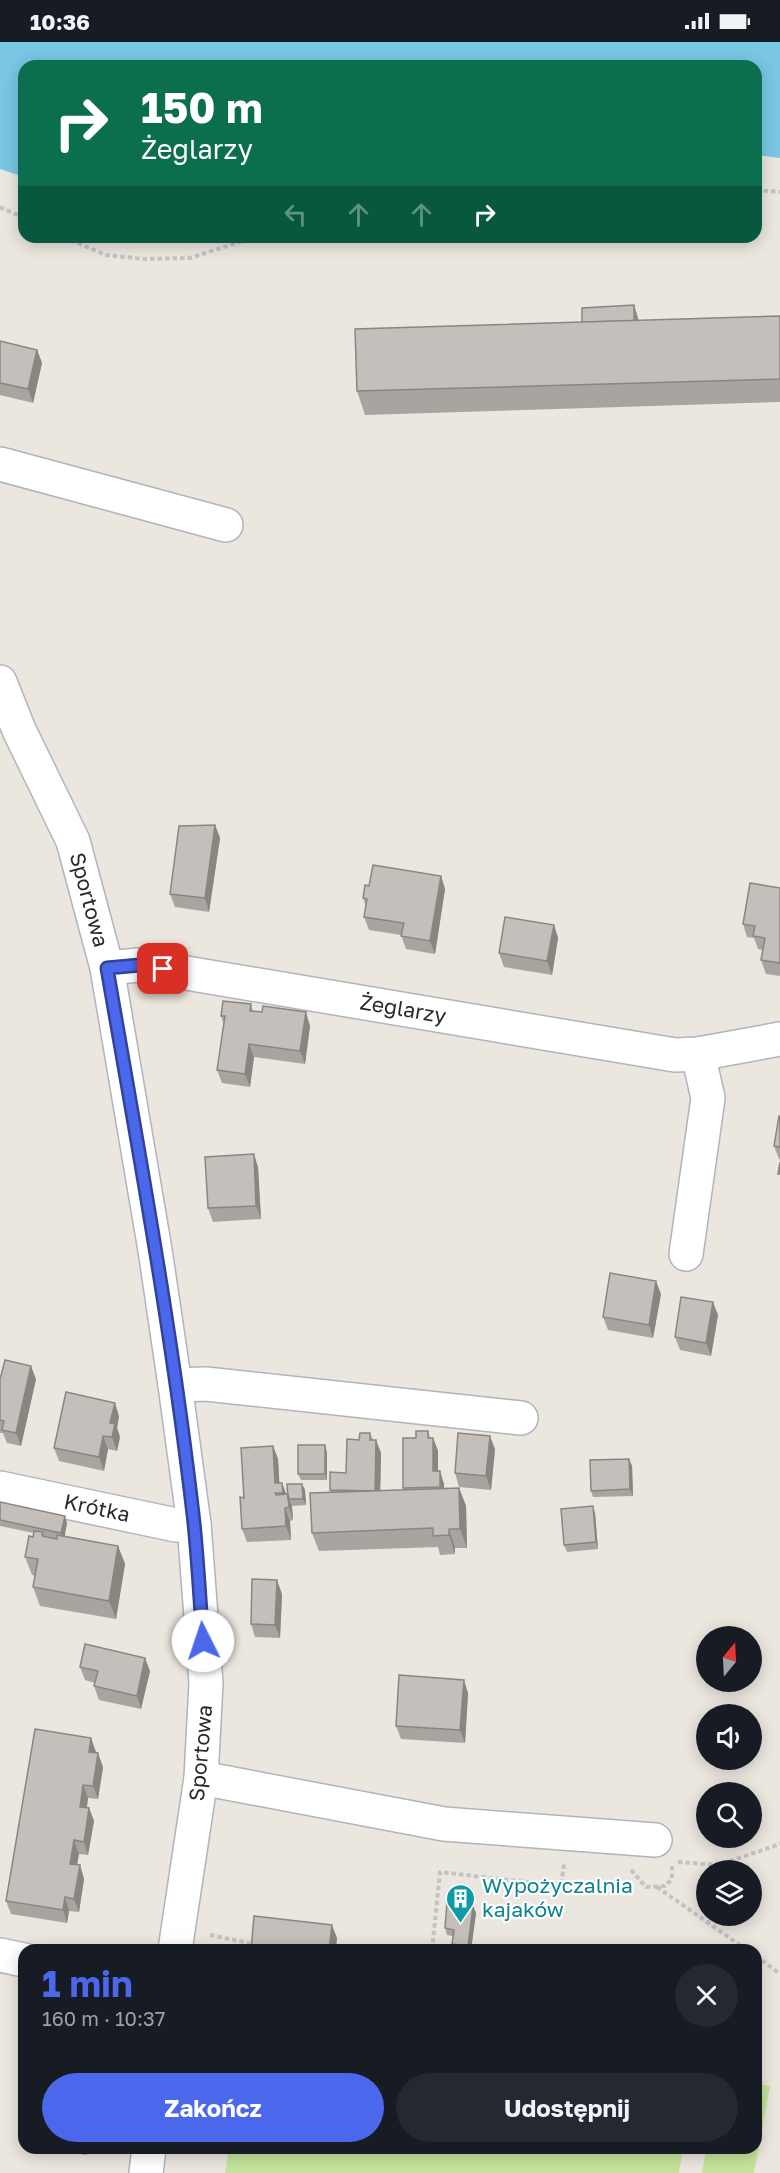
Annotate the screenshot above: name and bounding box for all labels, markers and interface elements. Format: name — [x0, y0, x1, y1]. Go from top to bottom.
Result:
text: 10:36 — [30, 8, 90, 35]
text: 150 m — [141, 82, 263, 132]
icon: right — [42, 84, 120, 162]
text: Żeglarzy — [141, 133, 253, 165]
icon: left — [279, 198, 312, 231]
icon: ahead — [342, 198, 375, 231]
icon: ahead — [405, 198, 438, 231]
icon: right — [468, 198, 501, 231]
street label: Sportowa — [65, 849, 115, 950]
pin — [137, 943, 188, 994]
icon: arrive — [146, 952, 179, 985]
street label: Żeglarzy — [358, 988, 449, 1028]
street label: Krótka — [62, 1488, 133, 1527]
position arrow — [171, 1609, 235, 1673]
north arrow — [696, 1626, 762, 1692]
map controls — [696, 1626, 762, 1926]
street label: Sportowa — [183, 1704, 217, 1802]
button: sound — [696, 1704, 762, 1770]
button: search — [696, 1782, 762, 1848]
button: layers — [696, 1860, 762, 1926]
place label: Wypożyczalnia kajaków — [482, 1872, 633, 1922]
building icon: Wypożyczalnia kajaków — [445, 1882, 477, 1924]
text: 1 min — [42, 1962, 133, 2005]
button: close — [675, 1964, 738, 2027]
text: 160 m · 10:37 — [42, 2006, 165, 2030]
button: Zakończ — [42, 2073, 384, 2142]
button: Udostępnij — [396, 2073, 738, 2142]

